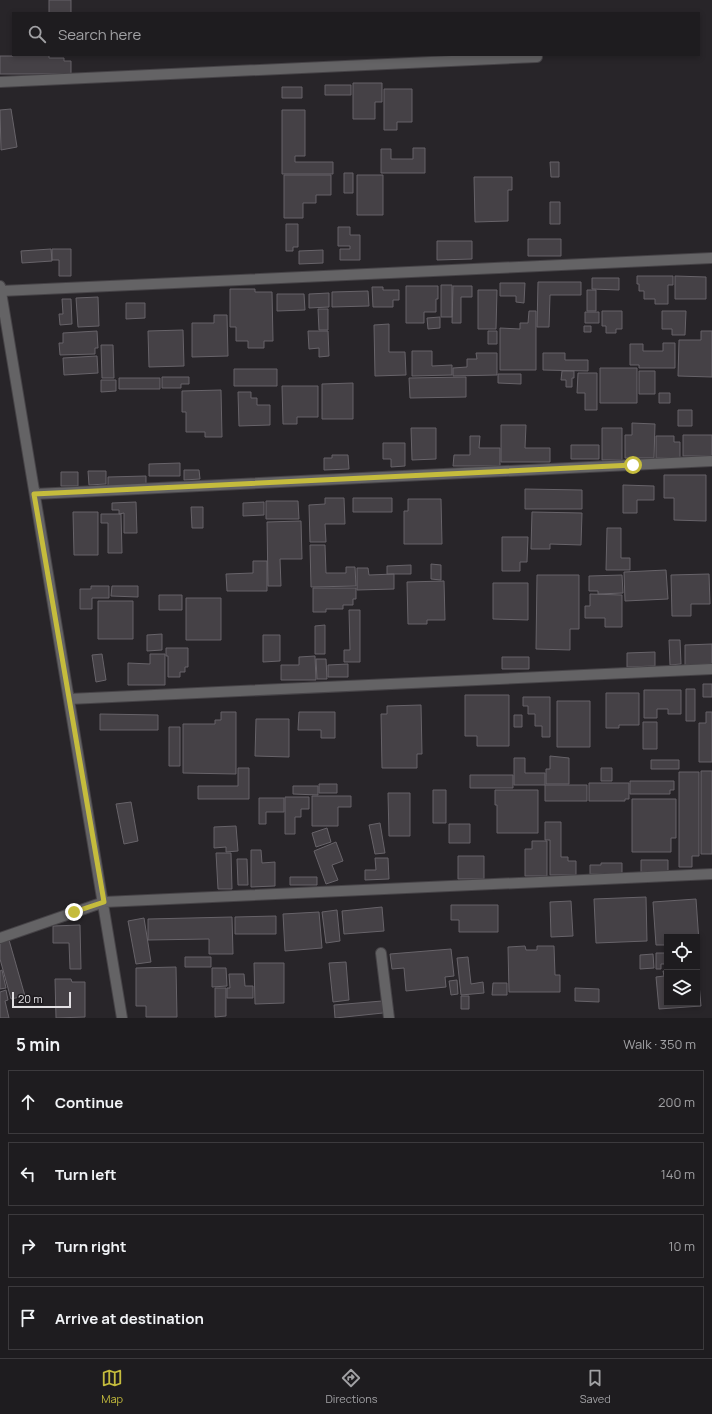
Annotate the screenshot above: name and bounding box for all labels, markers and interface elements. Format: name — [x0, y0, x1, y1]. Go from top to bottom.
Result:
search box — [12, 12, 700, 56]
icon: search — [26, 23, 48, 45]
text: Search here — [58, 24, 141, 45]
route start — [624, 456, 642, 474]
route end — [65, 903, 83, 921]
map controls — [664, 934, 700, 1006]
button: locate — [664, 934, 700, 970]
button: layers — [664, 970, 700, 1006]
scale bar — [12, 990, 71, 1009]
text: 20 m — [18, 991, 43, 1006]
text: 5 min — [16, 1033, 60, 1056]
text: Walk · 350 m — [623, 1035, 696, 1053]
icon: ahead — [17, 1091, 39, 1113]
text: Continue — [55, 1092, 123, 1113]
text: 200 m — [658, 1093, 695, 1111]
icon: left — [17, 1163, 39, 1185]
text: Turn left — [55, 1164, 117, 1185]
text: 140 m — [661, 1165, 695, 1183]
icon: right — [17, 1235, 39, 1257]
text: Turn right — [55, 1236, 126, 1257]
text: 10 m — [668, 1237, 695, 1255]
icon: arrive — [17, 1307, 39, 1329]
text: Arrive at destination — [55, 1308, 204, 1329]
tab: Map — [101, 1367, 123, 1406]
tab: Directions — [325, 1367, 378, 1406]
tab: Saved — [580, 1367, 611, 1406]

